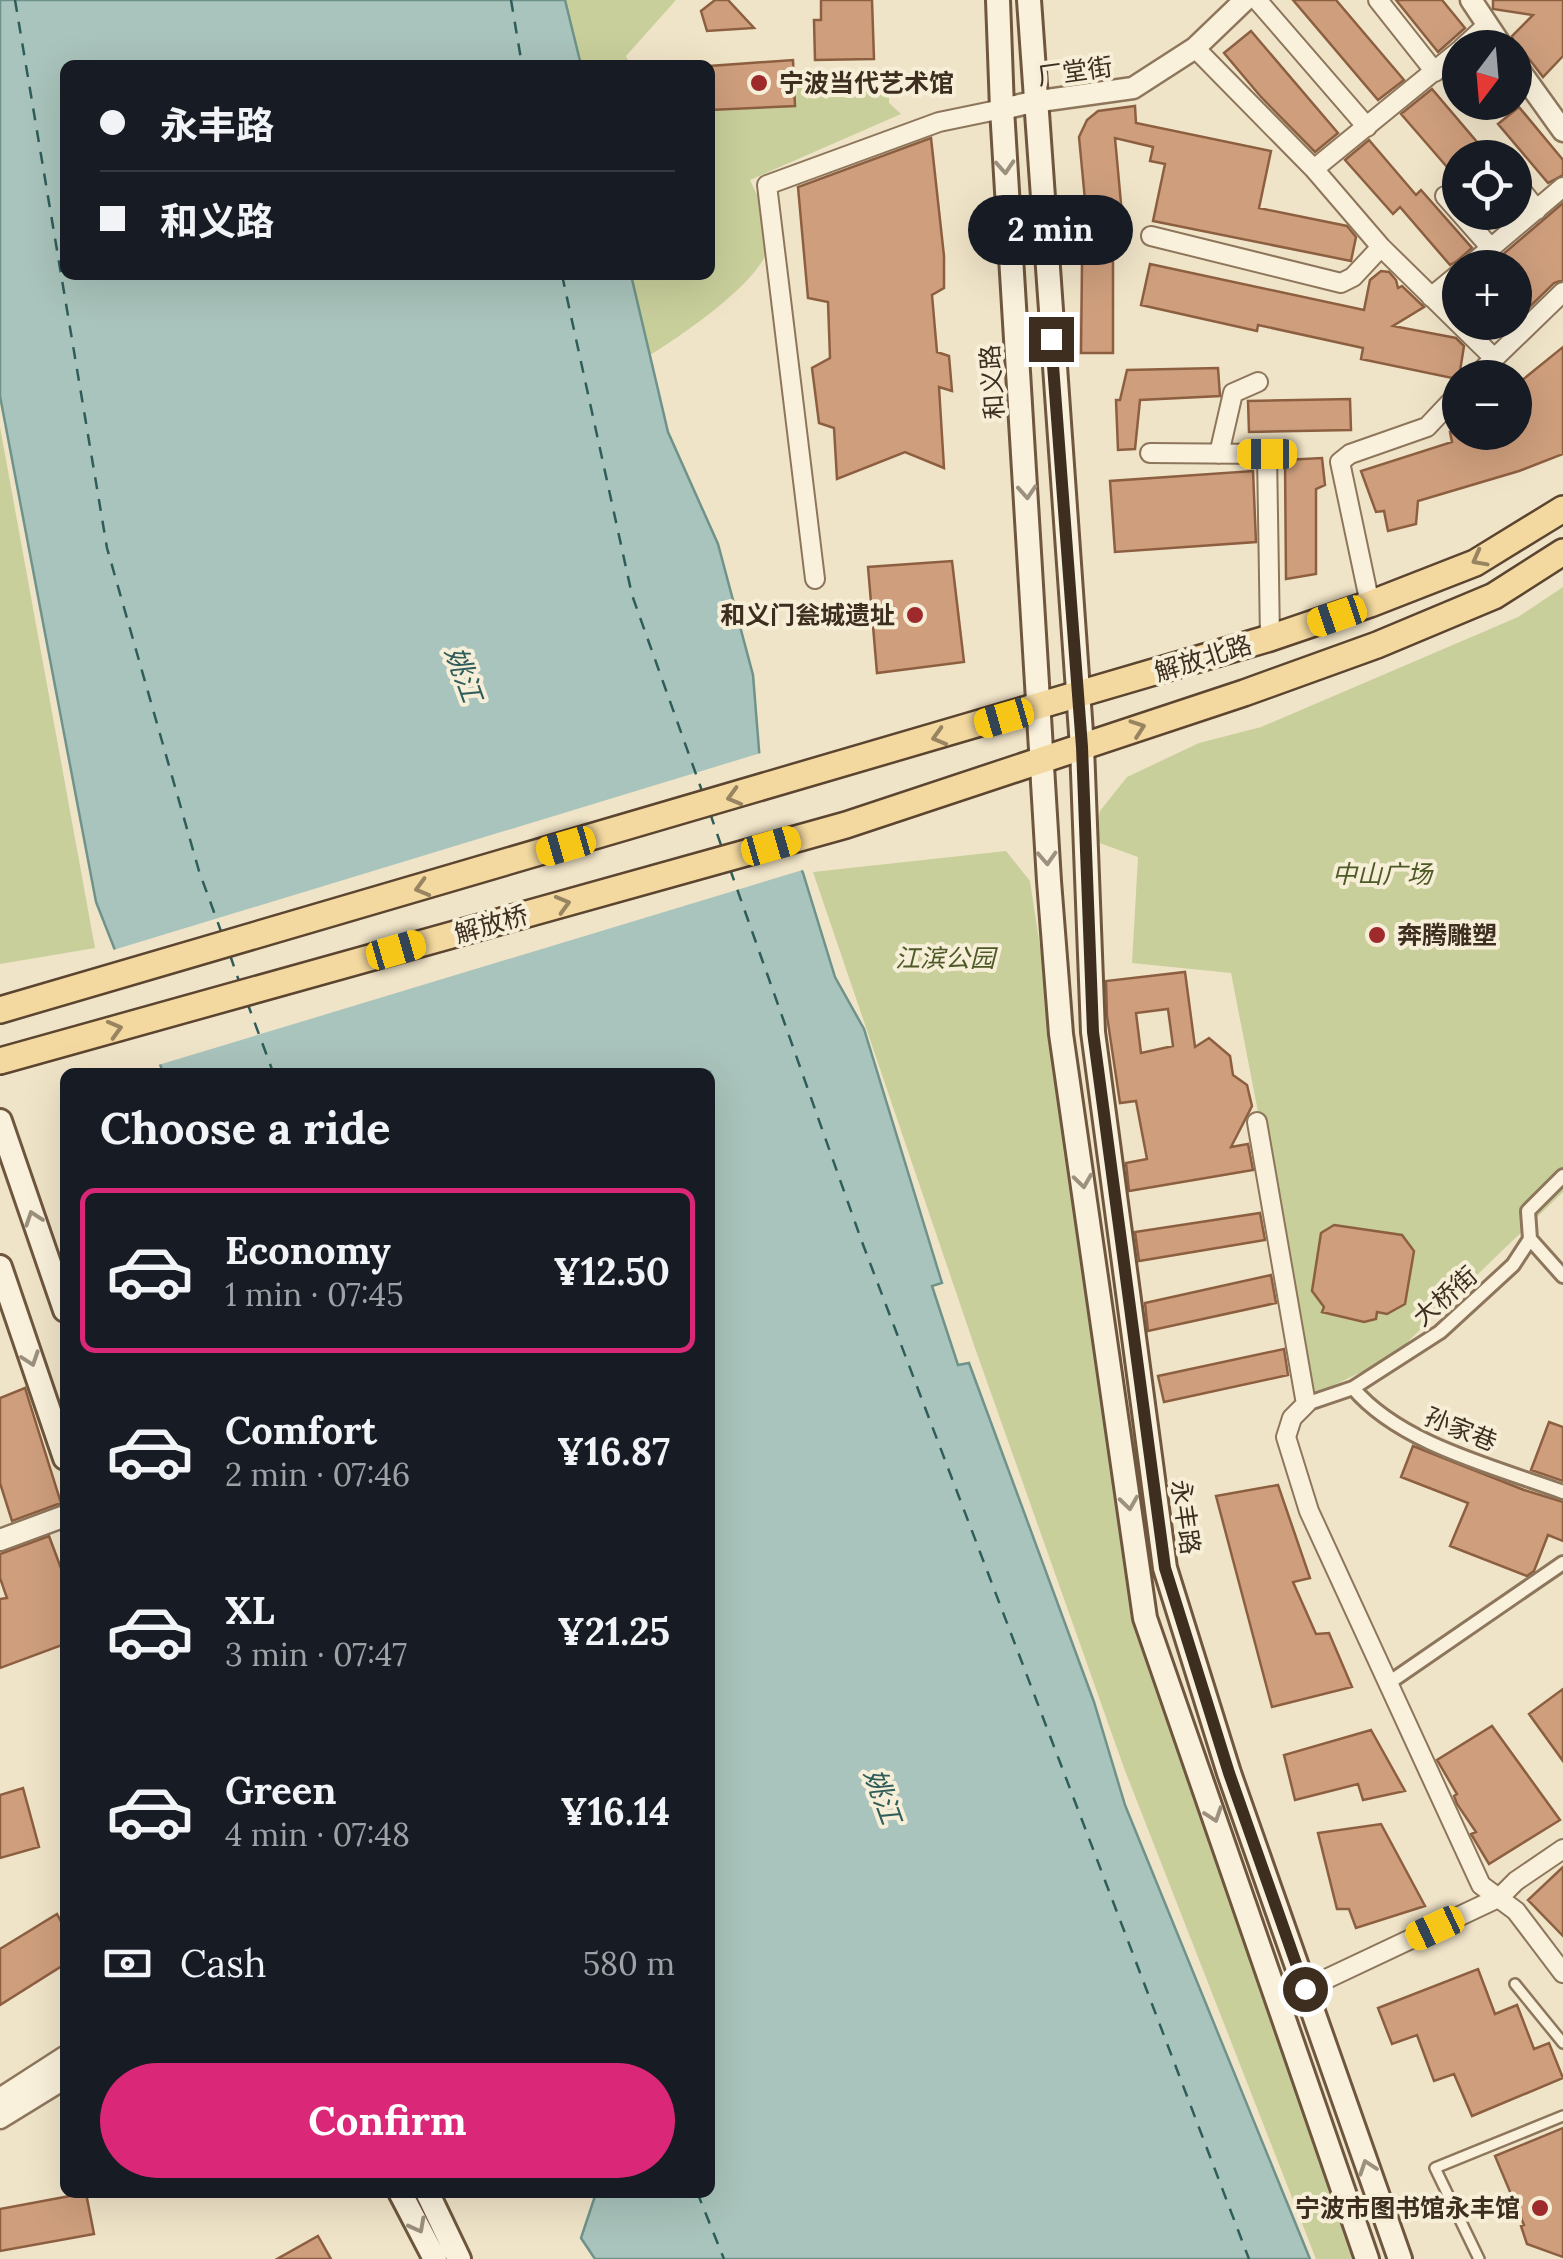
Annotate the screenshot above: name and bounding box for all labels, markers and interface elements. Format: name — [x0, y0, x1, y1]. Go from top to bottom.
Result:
north arrow — [1442, 30, 1532, 120]
map controls — [1442, 30, 1532, 450]
street label: 厂堂街 — [1036, 50, 1114, 92]
place label: 宁波当代艺术馆 — [779, 67, 954, 99]
marker: 宁波当代艺术馆 — [748, 72, 770, 94]
text: 永丰路 — [160, 101, 274, 149]
button: locate — [1442, 140, 1532, 230]
one-way arrow — [994, 160, 1016, 176]
callout: 2 min — [968, 194, 1134, 264]
text: 和义路 — [160, 197, 274, 245]
text: 2 min — [1008, 209, 1093, 250]
button: + — [1442, 250, 1532, 340]
route end — [1029, 317, 1074, 362]
street label: 和义路 — [973, 343, 1011, 421]
button: − — [1442, 360, 1532, 450]
car — [1237, 439, 1297, 469]
one-way arrow — [1015, 484, 1037, 500]
one-way arrow — [1472, 547, 1490, 566]
car — [1304, 592, 1370, 640]
place label: 和义门瓮城遗址 — [720, 599, 895, 631]
marker: 和义门瓮城遗址 — [904, 604, 926, 626]
street label: 解放北路 — [1150, 628, 1256, 688]
water label: 姚江 — [438, 642, 492, 709]
car — [971, 695, 1037, 741]
one-way arrow — [1129, 720, 1146, 740]
one-way arrow — [931, 725, 948, 746]
one-way arrow — [726, 785, 743, 806]
car — [533, 823, 599, 869]
car — [738, 823, 804, 869]
one-way arrow — [1036, 851, 1057, 867]
park label: 中山广场 — [1332, 858, 1434, 890]
one-way arrow — [414, 876, 431, 897]
one-way arrow — [554, 895, 571, 916]
street label: 解放桥 — [451, 898, 531, 950]
place label: 奔腾雕塑 — [1397, 919, 1497, 951]
marker: 奔腾雕塑 — [1366, 924, 1388, 946]
car — [363, 927, 429, 973]
park label: 江滨公园 — [895, 942, 998, 974]
one-way arrow — [106, 1020, 123, 1041]
text: Choose a ride — [100, 1099, 390, 1156]
one-way arrow — [1071, 1173, 1092, 1189]
one-way arrow — [25, 1210, 45, 1227]
icon: car — [105, 1226, 195, 1316]
text: Economy — [225, 1226, 391, 1274]
text: ¥12.50 — [553, 1247, 670, 1295]
street label: 大桥街 — [1406, 1259, 1484, 1333]
text: 1 min · 07:45 — [225, 1274, 404, 1315]
one-way arrow — [20, 1349, 40, 1366]
street label: 孙家巷 — [1420, 1400, 1502, 1458]
icon: car — [105, 1406, 195, 1496]
text: Comfort — [225, 1406, 377, 1454]
text: ¥16.87 — [557, 1427, 670, 1475]
text: 2 min · 07:46 — [225, 1454, 410, 1495]
street label: 永丰路 — [1165, 1478, 1207, 1556]
one-way arrow — [1117, 1494, 1138, 1511]
icon: car — [105, 1586, 195, 1676]
text: XL — [225, 1586, 275, 1634]
text: ¥21.25 — [557, 1607, 670, 1655]
text: 3 min · 07:47 — [225, 1634, 407, 1675]
water label: 姚江 — [857, 1764, 911, 1831]
icon: car — [105, 1766, 195, 1856]
text: Green — [225, 1766, 337, 1814]
text: ¥16.14 — [560, 1787, 670, 1835]
one-way arrow — [1202, 1806, 1222, 1823]
text: 4 min · 07:48 — [225, 1814, 410, 1855]
car — [1401, 1902, 1469, 1954]
icon: cash — [100, 1936, 155, 1991]
text: Cash — [180, 1939, 267, 1987]
text: 580 m — [583, 1943, 675, 1984]
route start — [1283, 1967, 1328, 2012]
button: Confirm — [100, 2063, 675, 2178]
one-way arrow — [1359, 2159, 1379, 2176]
place label: 宁波市图书馆永丰馆 — [1295, 2192, 1520, 2224]
marker: 宁波市图书馆永丰馆 — [1529, 2197, 1551, 2219]
one-way arrow — [405, 2215, 425, 2233]

